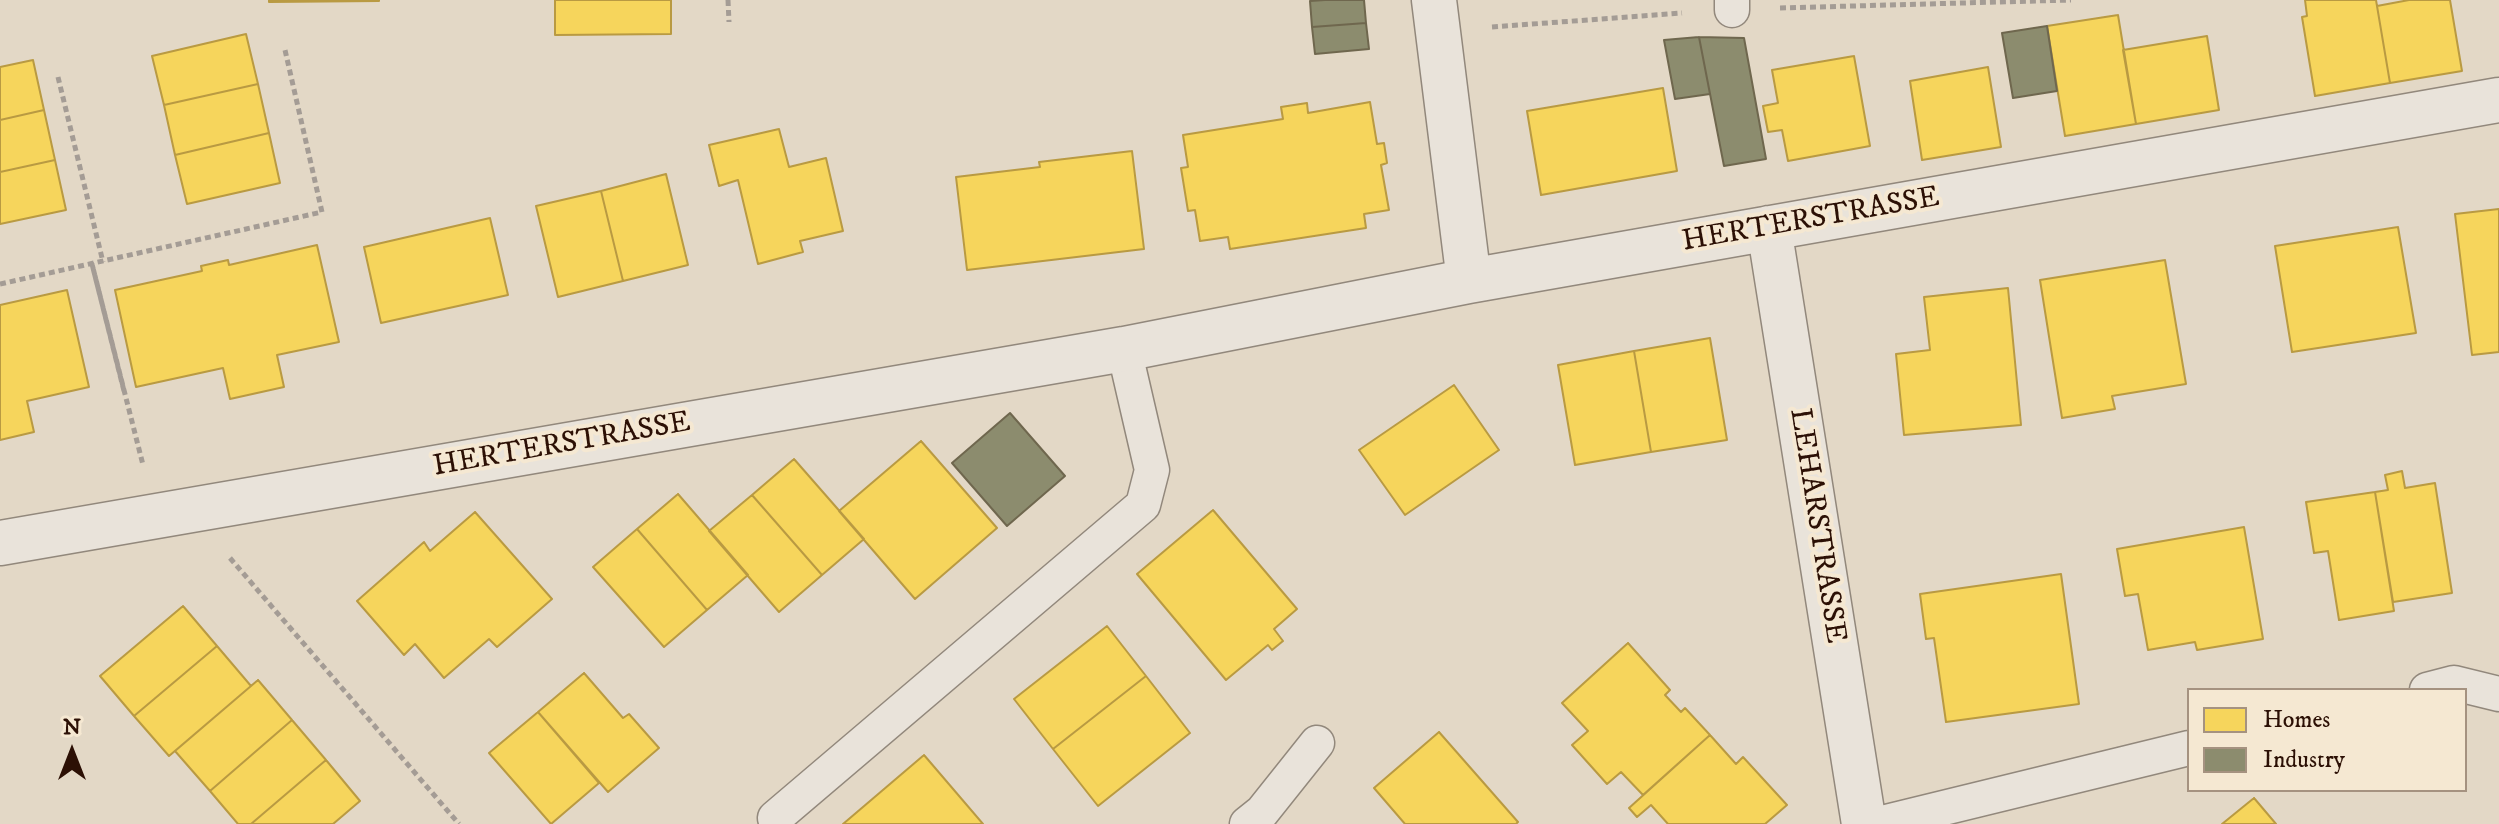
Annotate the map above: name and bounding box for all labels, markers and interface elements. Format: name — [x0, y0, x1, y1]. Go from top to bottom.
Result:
street label: HERTERSTRASSE — [1680, 181, 1942, 261]
street label: HERTERSTRASSE — [431, 406, 693, 486]
street label: LEHARSTRASSE — [1780, 406, 1852, 646]
legend — [2187, 688, 2467, 792]
text: Homes — [2263, 705, 2330, 735]
north arrow — [32, 712, 112, 792]
text: N — [63, 714, 81, 741]
text: Industry — [2263, 745, 2345, 775]

